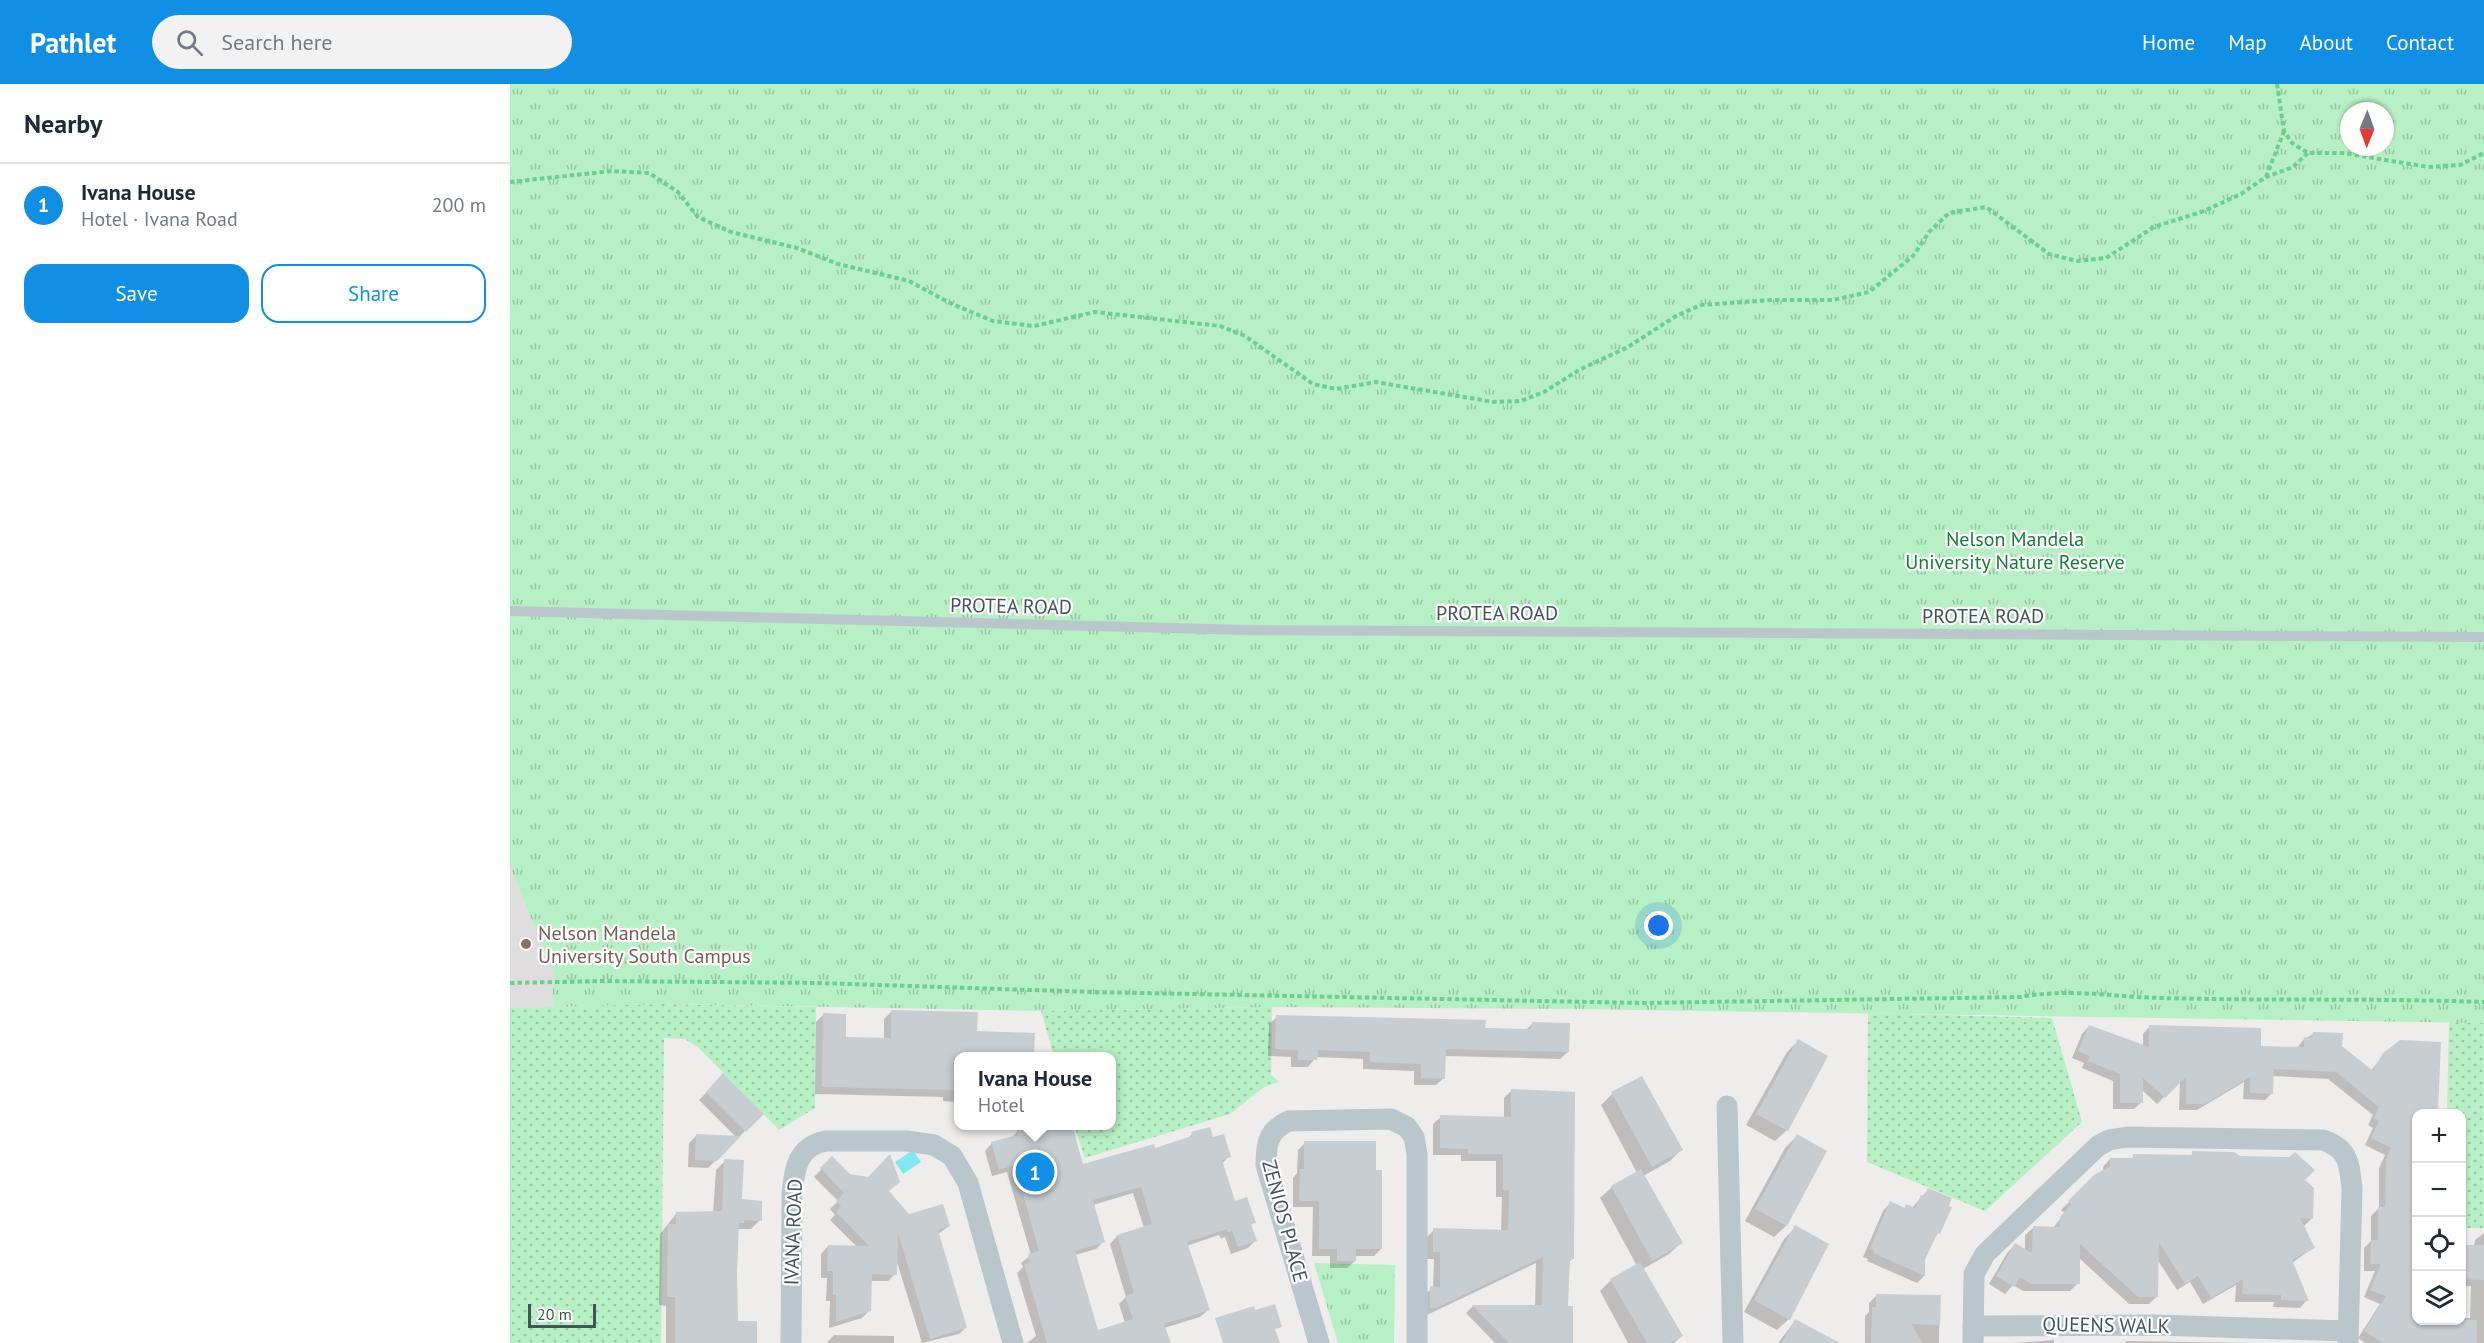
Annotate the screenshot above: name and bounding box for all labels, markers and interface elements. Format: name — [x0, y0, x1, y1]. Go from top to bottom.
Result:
search box — [152, 15, 572, 69]
text: Pathlet — [30, 24, 116, 61]
icon: search — [173, 26, 206, 59]
text: Search here — [221, 28, 332, 56]
text: Home — [2142, 29, 2195, 56]
text: Map — [2228, 29, 2267, 56]
text: About — [2300, 29, 2353, 56]
text: Contact — [2386, 29, 2454, 56]
north arrow — [2340, 102, 2394, 156]
text: Nearby — [24, 107, 102, 140]
text: Ivana House — [81, 178, 196, 206]
text: 1 — [38, 192, 49, 218]
text: 200 m — [432, 192, 486, 218]
text: Hotel · Ivana Road — [81, 206, 238, 232]
button: Save — [24, 264, 249, 323]
button: Share — [261, 264, 486, 323]
park label: Nelson Mandela University Nature Reserve — [1905, 526, 2125, 575]
street label: PROTEA ROAD — [950, 592, 1072, 620]
street label: PROTEA ROAD — [1436, 600, 1558, 626]
street label: PROTEA ROAD — [1922, 603, 2044, 629]
your location — [1644, 911, 1673, 940]
place label: Nelson Mandela University South Campus — [538, 920, 751, 969]
marker: Nelson Mandela University South Campus — [519, 937, 533, 951]
popup — [954, 1052, 1116, 1130]
text: Ivana House — [978, 1064, 1092, 1092]
text: Hotel — [978, 1092, 1024, 1118]
map controls — [2412, 1109, 2466, 1325]
button: + — [2412, 1109, 2466, 1163]
pin: 1 — [1016, 1150, 1054, 1194]
street label: ZENIOS PLACE — [1256, 1157, 1314, 1285]
button: − — [2412, 1163, 2466, 1217]
street label: IVANA ROAD — [778, 1178, 808, 1286]
button: locate — [2412, 1217, 2466, 1271]
button: layers — [2412, 1271, 2466, 1325]
scale bar — [528, 1301, 596, 1328]
text: 20 m — [537, 1304, 572, 1324]
street label: QUEENS WALK — [2042, 1311, 2170, 1339]

